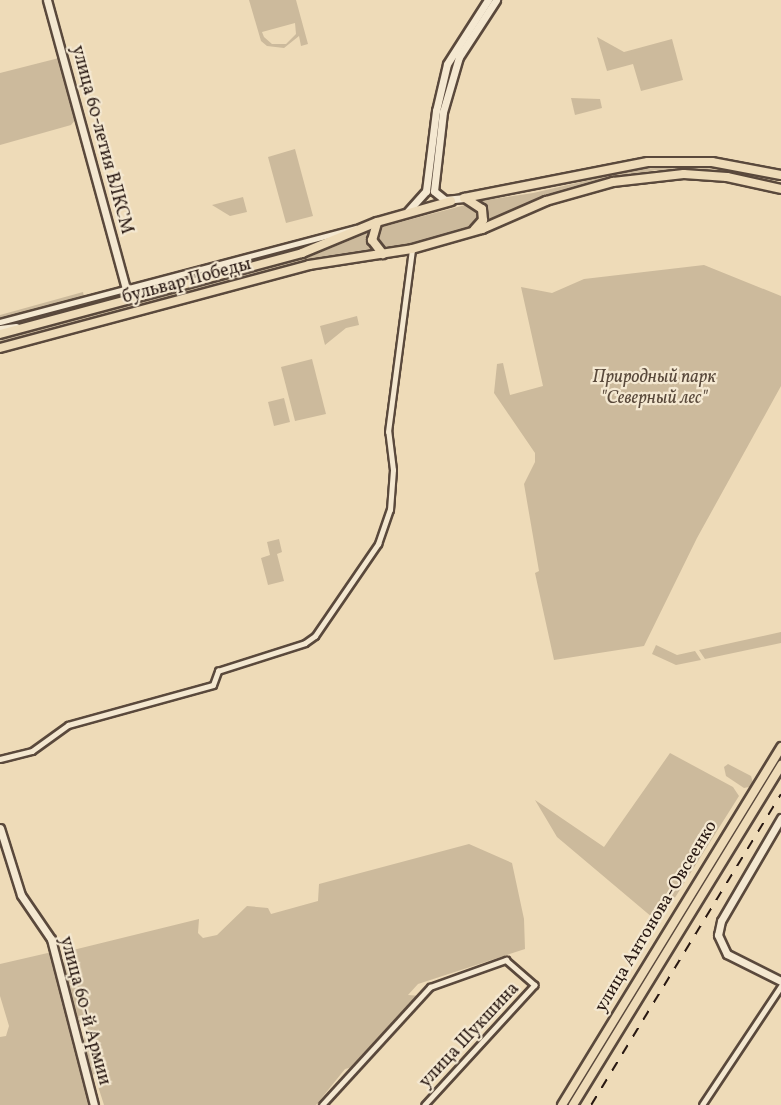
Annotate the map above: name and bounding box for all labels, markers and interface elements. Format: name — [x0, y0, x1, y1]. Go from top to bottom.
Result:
street label: улица 60-летия ВЛКСМ — [65, 43, 137, 237]
street label: бульвар Победы — [120, 254, 254, 310]
park label: Природный парк "Северный лес" — [592, 368, 716, 410]
street label: улица Антонова-Овсеенко — [591, 817, 723, 1017]
street label: улица 60-й Армии — [54, 934, 114, 1088]
street label: улица Шукшина — [416, 979, 524, 1093]

